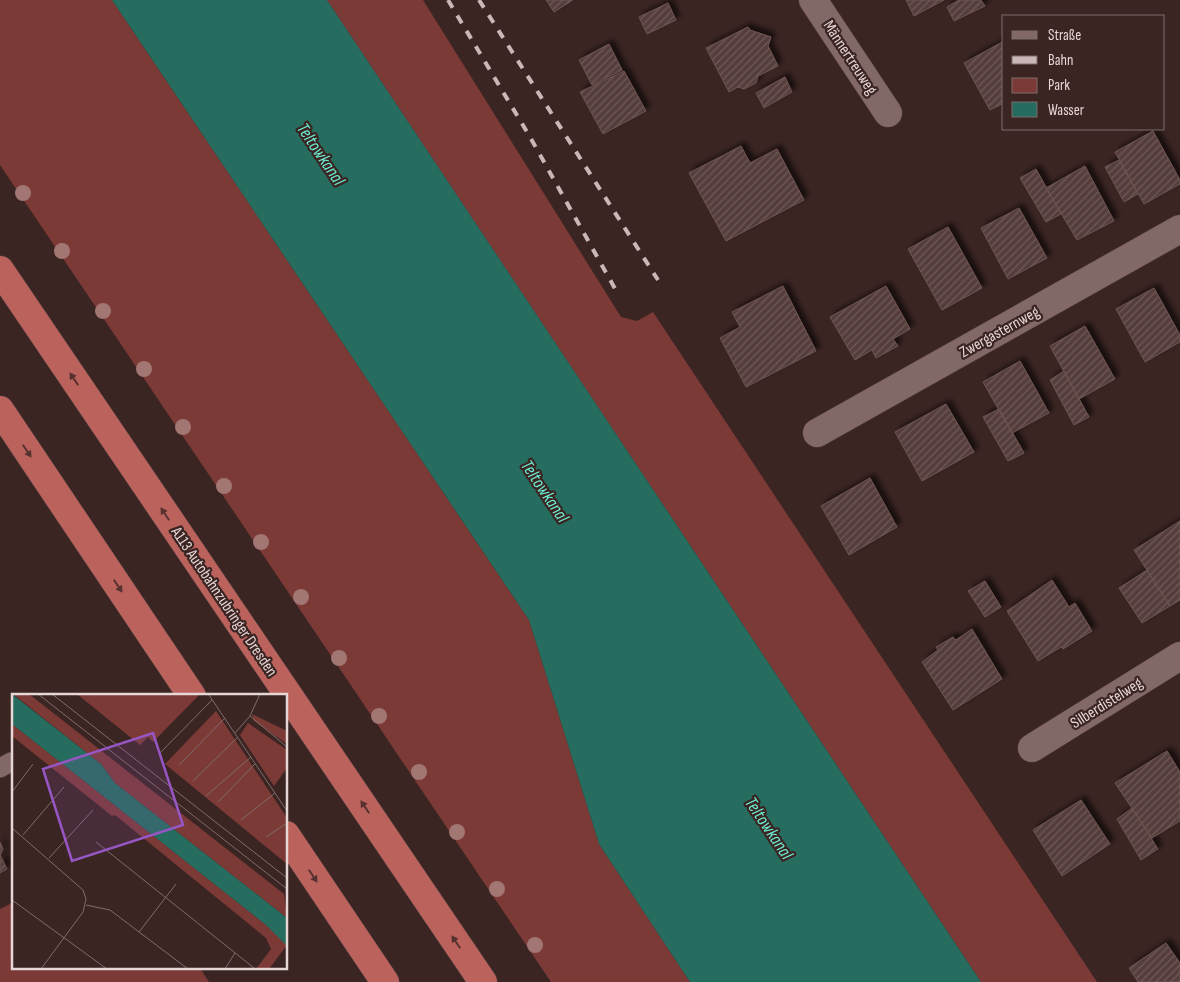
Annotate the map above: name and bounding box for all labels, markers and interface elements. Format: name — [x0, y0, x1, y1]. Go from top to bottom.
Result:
legend — [1002, 15, 1165, 130]
street label: Männertreuweg — [819, 17, 881, 98]
text: Straße — [1048, 26, 1081, 45]
text: Bahn — [1048, 51, 1073, 70]
text: Park — [1048, 76, 1070, 95]
text: Wasser — [1048, 101, 1085, 120]
water label: Teltowkanal — [292, 119, 349, 190]
street label: Zwergasternweg — [956, 303, 1043, 362]
one-way arrow — [69, 372, 79, 386]
one-way arrow — [22, 444, 32, 458]
water label: Teltowkanal — [516, 456, 573, 527]
one-way arrow — [160, 507, 170, 520]
street label: A113 Autobahnzubringer Dresden — [166, 523, 281, 680]
one-way arrow — [113, 579, 123, 592]
street label: Silberdistelweg — [1067, 674, 1146, 733]
inset map — [12, 694, 288, 970]
water label: Teltowkanal — [740, 793, 797, 864]
one-way arrow — [360, 800, 370, 814]
one-way arrow — [309, 869, 318, 883]
one-way arrow — [451, 935, 461, 948]

